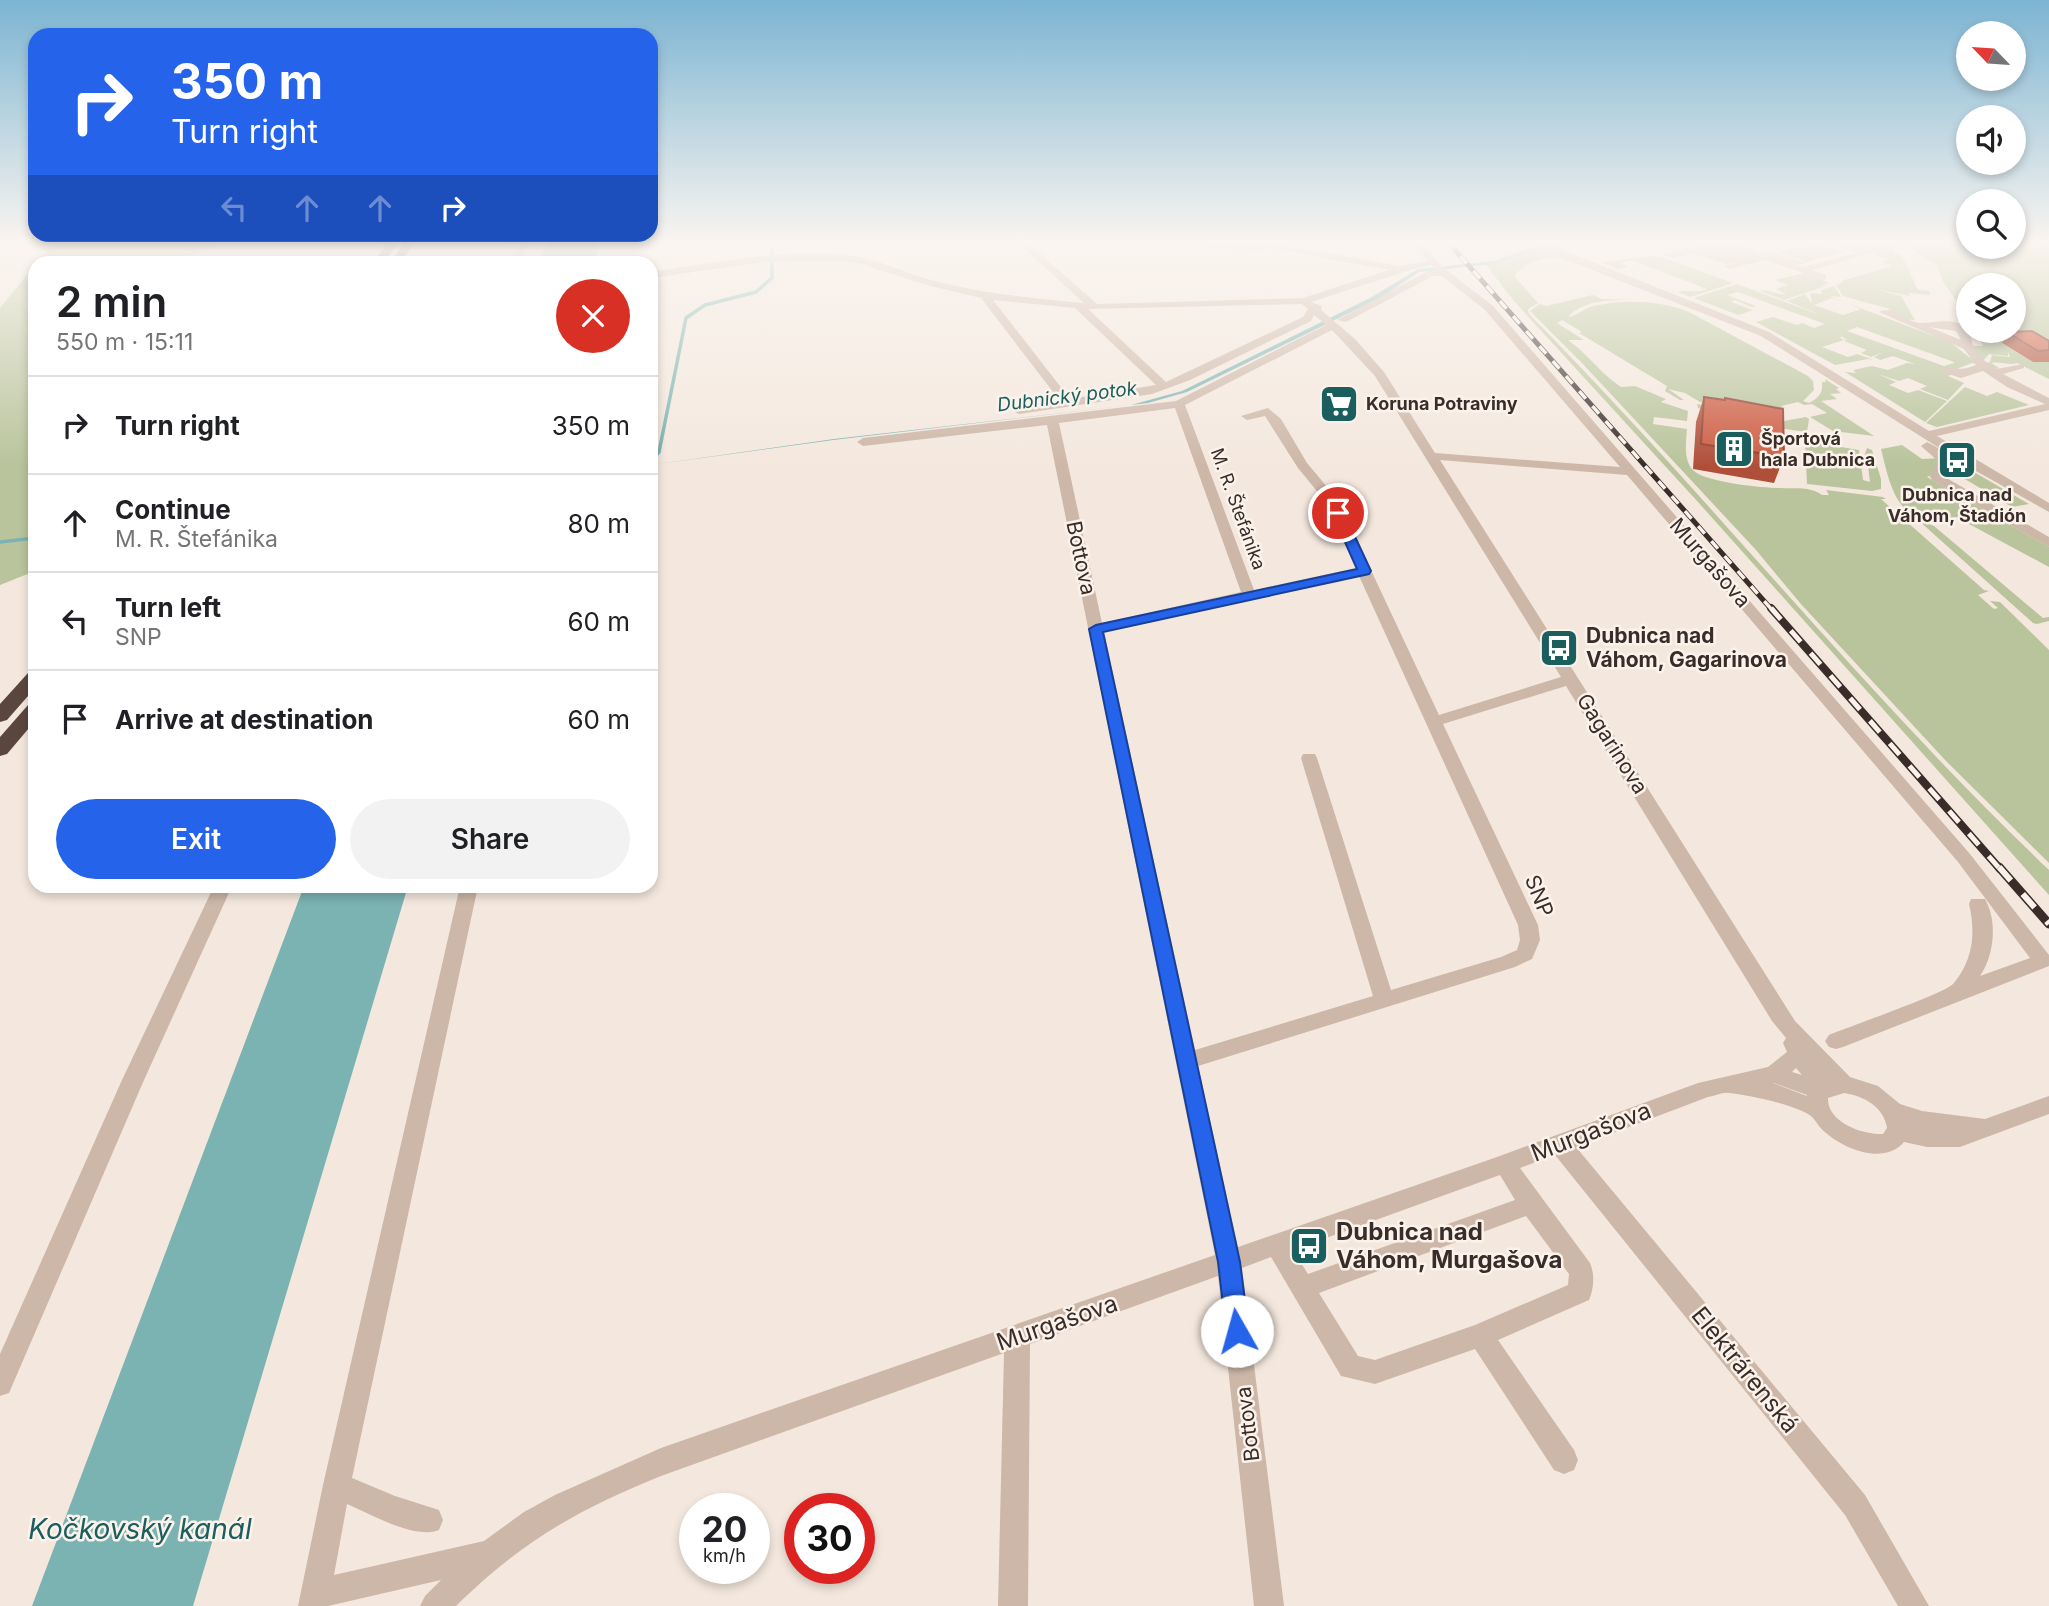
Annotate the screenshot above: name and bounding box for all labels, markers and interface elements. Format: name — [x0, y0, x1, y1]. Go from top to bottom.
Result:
north arrow — [1956, 21, 2026, 91]
map controls — [1956, 21, 2026, 343]
text: 350 m — [171, 52, 323, 111]
icon: right — [56, 56, 147, 147]
button: sound — [1956, 105, 2026, 175]
text: Turn right — [171, 112, 318, 151]
icon: left — [215, 189, 253, 227]
icon: ahead — [288, 189, 326, 227]
icon: ahead — [361, 189, 399, 227]
icon: right — [434, 189, 472, 227]
button: search — [1956, 189, 2026, 259]
button: layers — [1956, 273, 2026, 343]
text: 2 min — [56, 276, 167, 327]
button: close — [556, 279, 630, 353]
text: 550 m · 15:11 — [56, 328, 193, 356]
water label: Dubnický potok — [996, 376, 1139, 416]
supermarket icon: Koruna Potraviny — [1318, 383, 1360, 425]
place label: Koruna Potraviny — [1366, 393, 1518, 414]
icon: right — [56, 406, 94, 444]
text: Turn right — [115, 410, 240, 441]
text: 350 m — [552, 410, 630, 441]
building icon: Športová hala Dubnica — [1713, 428, 1755, 470]
place label: Športová hala Dubnica — [1761, 428, 1875, 470]
bus stop icon: Dubnica nad Váhom, Štadión — [1936, 439, 1978, 481]
street label: M. R. Štefánika — [1207, 445, 1271, 572]
pin — [1308, 483, 1368, 543]
place label: Dubnica nad Váhom, Štadión — [1888, 484, 2026, 526]
text: Continue — [115, 494, 231, 525]
icon: arrive — [1319, 494, 1357, 532]
icon: ahead — [56, 504, 94, 542]
text: 80 m — [567, 508, 630, 539]
street label: Murgašova — [1665, 513, 1756, 613]
street label: Bottova — [1061, 519, 1102, 597]
text: M. R. Štefánika — [115, 525, 278, 553]
text: Turn left — [115, 592, 221, 623]
icon: left — [56, 602, 94, 640]
text: 60 m — [567, 606, 630, 637]
text: SNP — [115, 623, 162, 651]
place label: Dubnica nad Váhom, Gagarinova — [1586, 623, 1787, 672]
bus stop icon: Dubnica nad Váhom, Gagarinova — [1538, 627, 1580, 669]
street label: Gagarinova — [1572, 689, 1653, 798]
icon: arrive — [56, 700, 94, 738]
text: Arrive at destination — [115, 704, 374, 735]
text: 60 m — [567, 704, 630, 735]
button: Exit — [56, 799, 336, 879]
button: Share — [350, 799, 630, 879]
street label: SNP — [1520, 871, 1559, 920]
street label: Murgašova — [1527, 1095, 1655, 1168]
place label: Dubnica nad Váhom, Murgašova — [1336, 1217, 1562, 1274]
bus stop icon: Dubnica nad Váhom, Murgašova — [1288, 1225, 1330, 1267]
street label: Murgašova — [992, 1288, 1121, 1357]
position arrow — [1200, 1294, 1274, 1368]
street label: Elektrárenská — [1686, 1301, 1805, 1439]
street label: Bottova — [1231, 1385, 1264, 1463]
speed limit sign: 30 — [784, 1493, 875, 1584]
text: 20 — [702, 1508, 747, 1550]
water label: Kočkovský kanál — [28, 1512, 252, 1546]
text: km/h — [703, 1545, 746, 1566]

